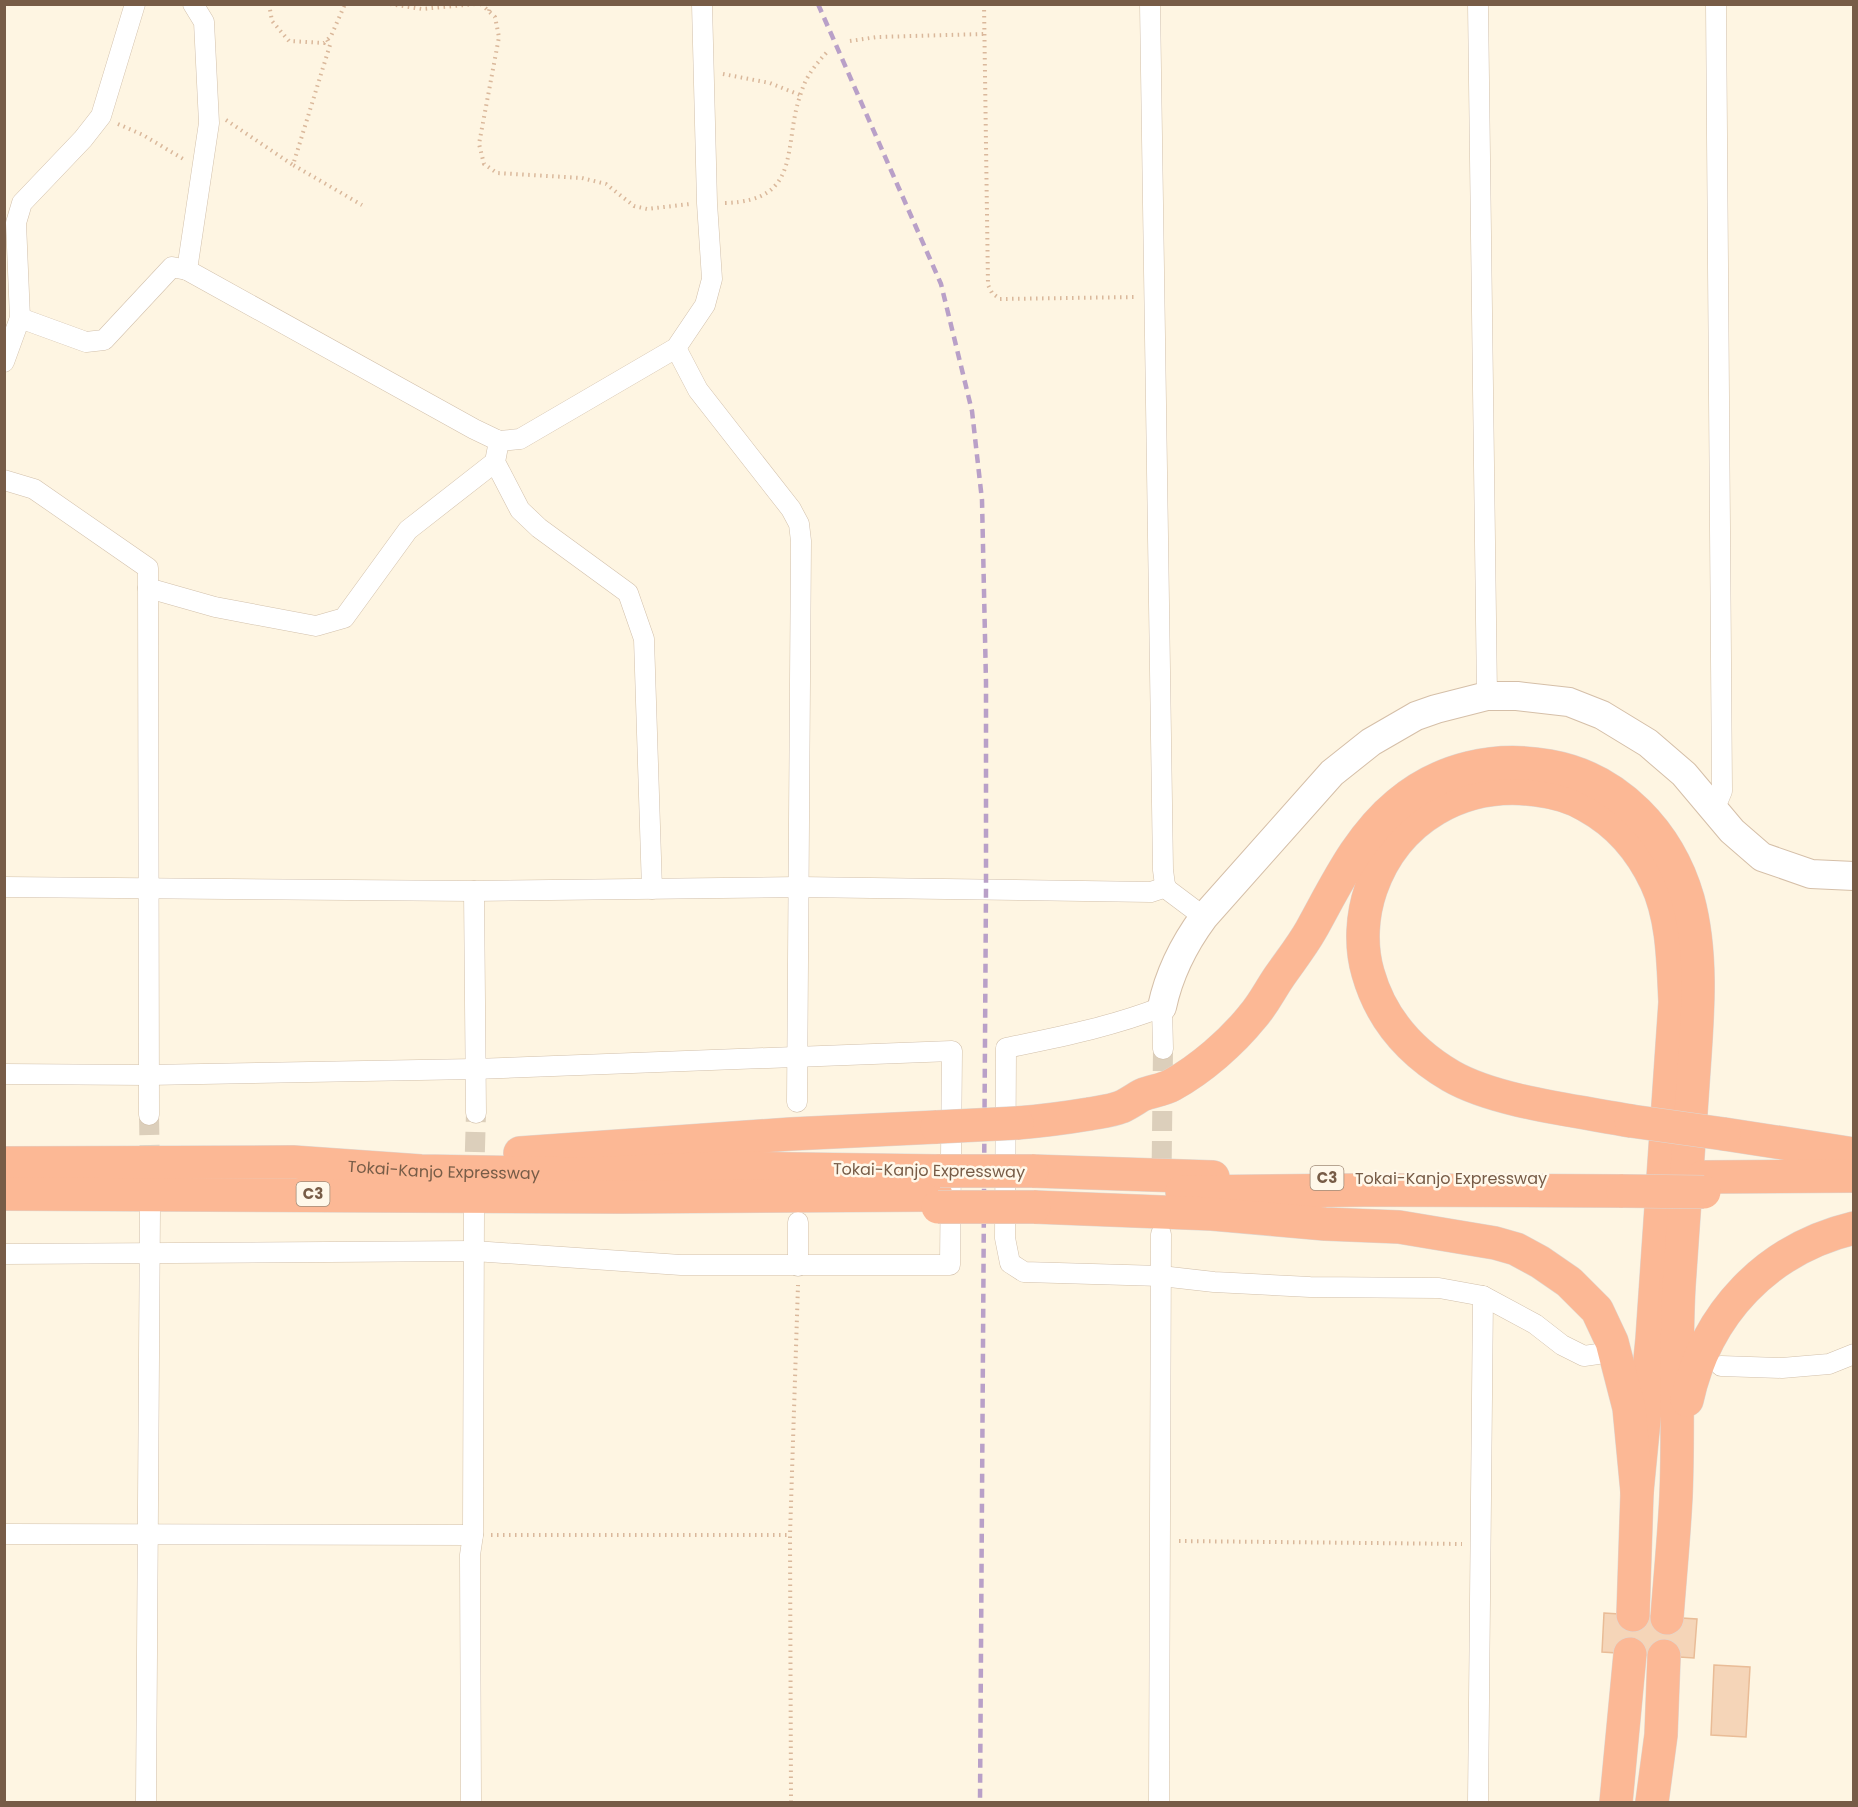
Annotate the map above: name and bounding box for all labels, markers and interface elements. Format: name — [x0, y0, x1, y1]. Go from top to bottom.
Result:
street label: Tokai-Kanjo Expressway — [347, 1155, 540, 1185]
street label: Tokai-Kanjo Expressway — [833, 1157, 1025, 1184]
road number: C3 — [1310, 1166, 1344, 1190]
street label: Tokai-Kanjo Expressway — [1355, 1167, 1547, 1190]
road number: C3 — [296, 1182, 330, 1206]

